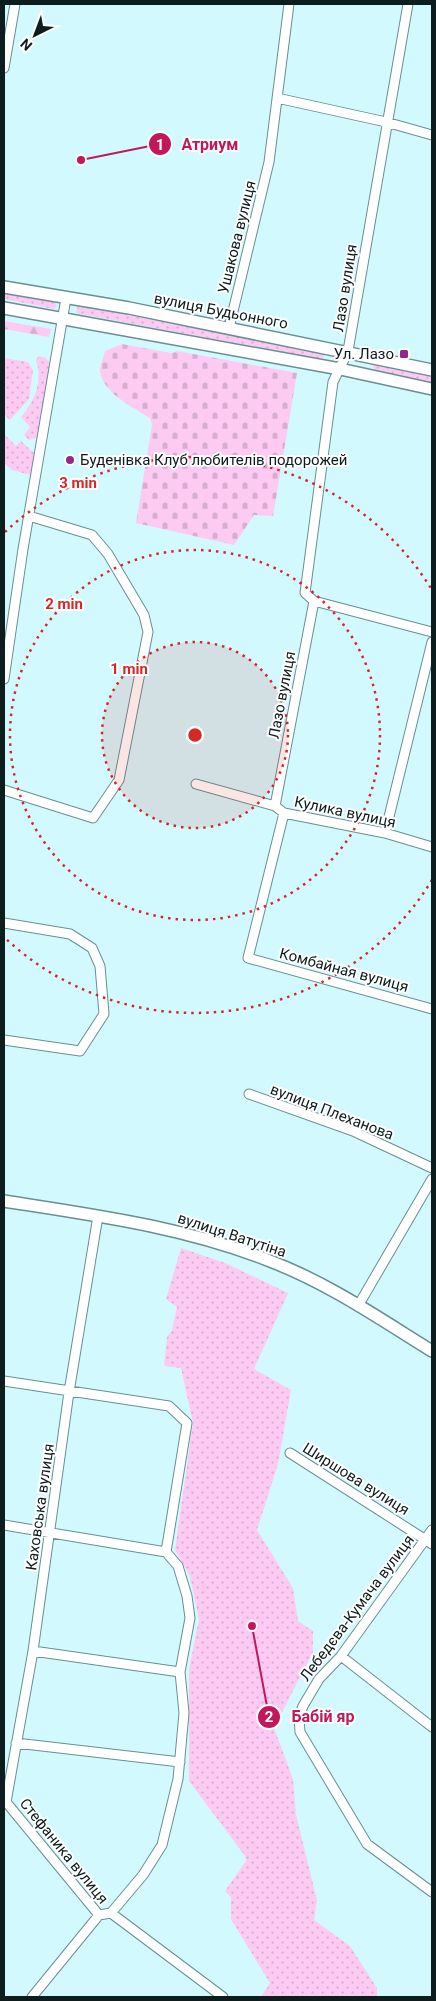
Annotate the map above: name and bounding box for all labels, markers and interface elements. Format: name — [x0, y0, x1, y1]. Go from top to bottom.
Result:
north arrow — [10, 10, 60, 60]
text: N — [17, 35, 35, 54]
callout: Атриум — [147, 129, 249, 160]
text: Атриум — [182, 135, 238, 154]
text: 1 — [156, 136, 164, 154]
street label: Ушакова вулиця — [214, 179, 260, 295]
street label: Лазо вулиця — [329, 243, 361, 333]
street label: вулиця Будьонного — [153, 289, 289, 333]
place label: Ул. Лазо — [334, 345, 394, 363]
marker: Ул. Лазо — [398, 348, 410, 360]
place label: Буденівка Клуб любителів подорожей — [80, 451, 347, 469]
marker: Буденівка Клуб любителів подорожей — [64, 454, 76, 466]
text: 3 min — [59, 474, 97, 492]
text: 2 min — [45, 595, 83, 613]
street label: Лазо вулиця — [265, 650, 299, 740]
text: 1 min — [110, 660, 148, 678]
centre of rings — [186, 726, 204, 744]
street label: Кулика вулиця — [293, 792, 397, 832]
street label: Комбайная вулиця — [278, 944, 410, 996]
street label: вулиця Плеханова — [268, 1080, 396, 1144]
street label: вулиця Ватутіна — [175, 1209, 289, 1261]
street label: Ширшова вулиця — [299, 1439, 413, 1519]
street label: Каховська вулиця — [22, 1442, 58, 1572]
street label: Лебедєва-Кумача вулиця — [296, 1531, 418, 1685]
callout: Бабій яр — [257, 1701, 365, 1732]
text: Бабій яр — [292, 1707, 354, 1726]
text: 2 — [265, 1708, 274, 1726]
street label: Стефаника вулиця — [16, 1795, 112, 1907]

